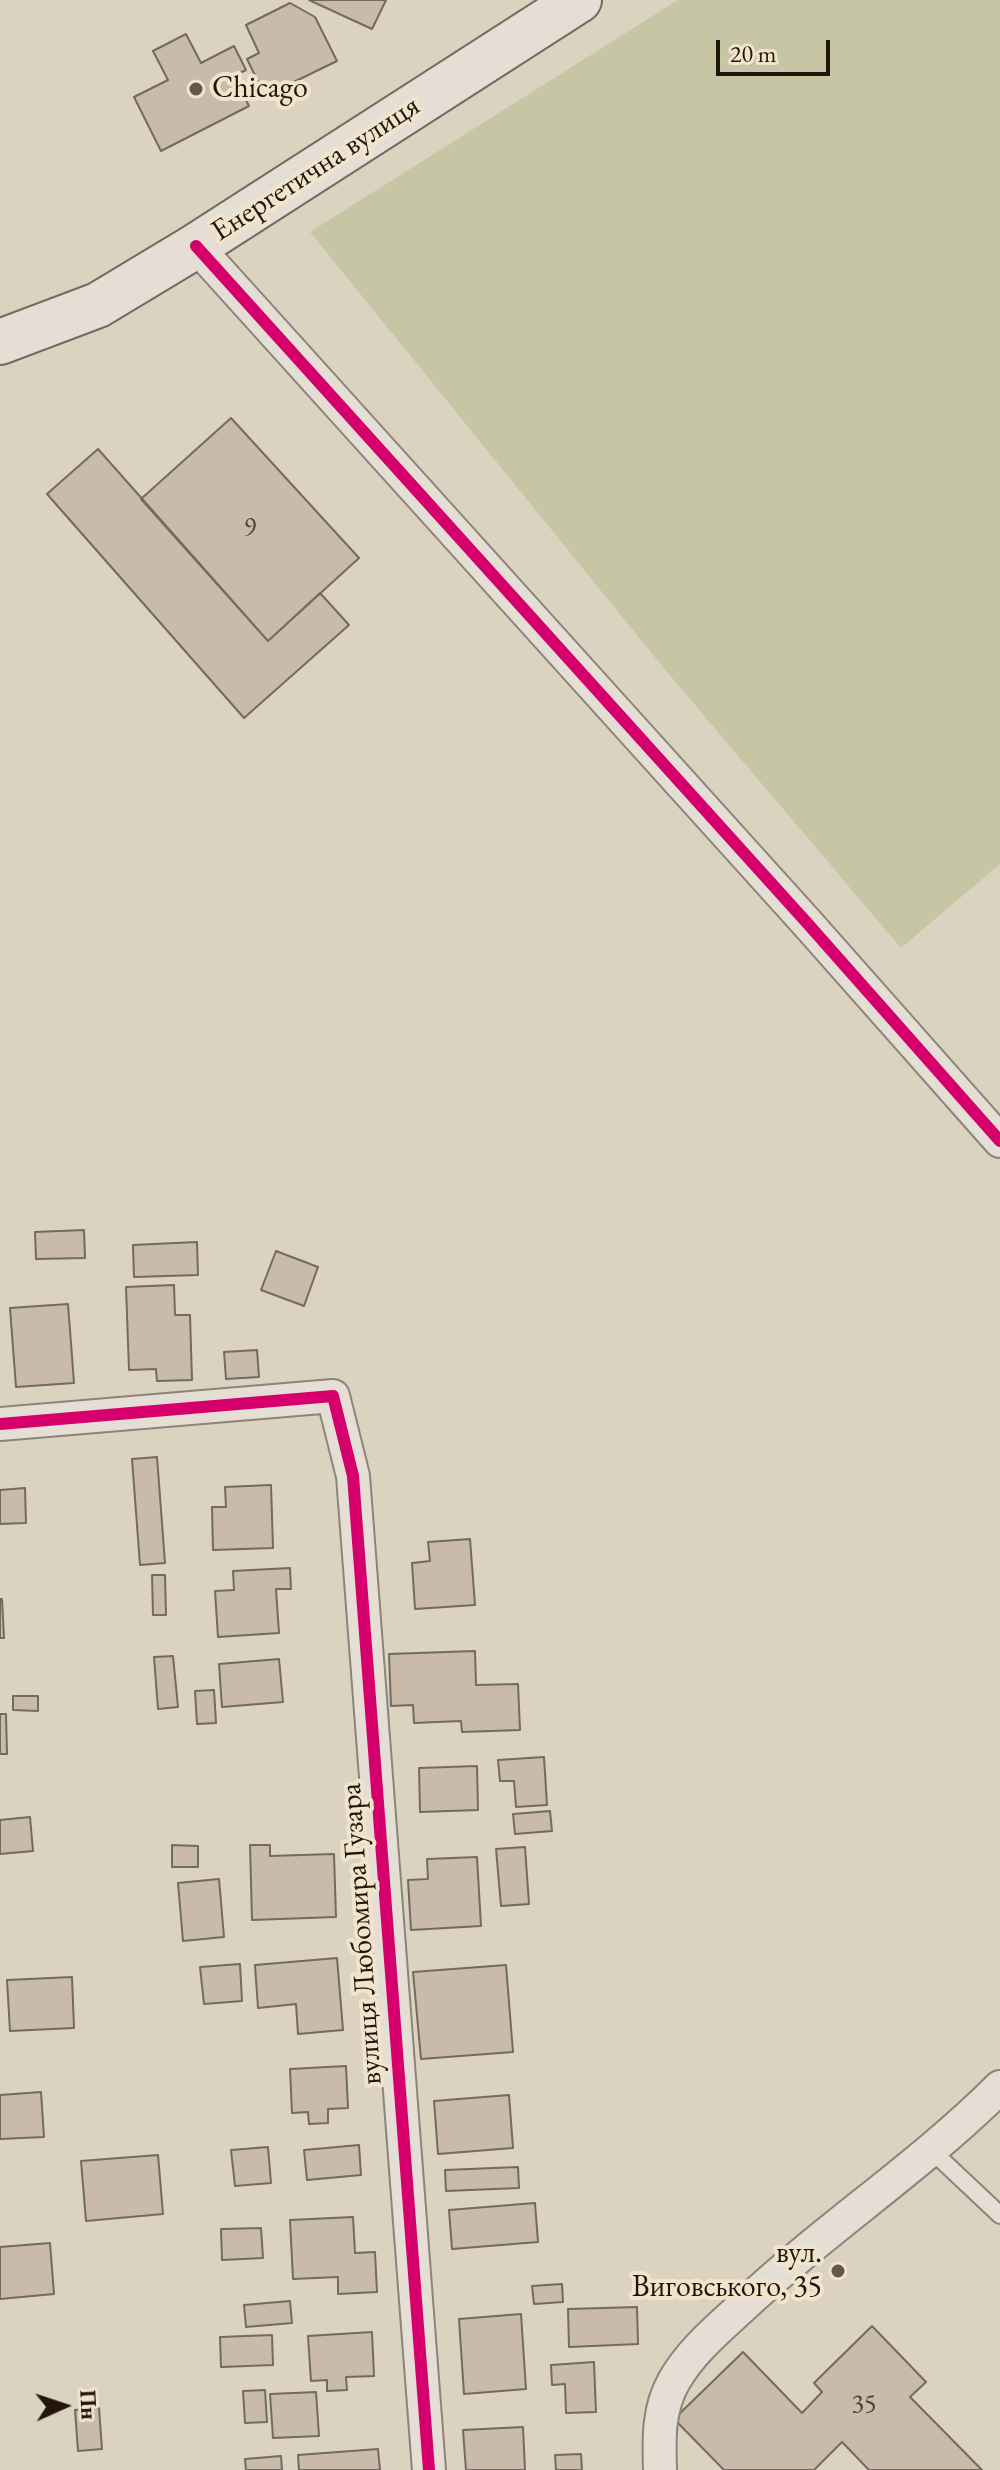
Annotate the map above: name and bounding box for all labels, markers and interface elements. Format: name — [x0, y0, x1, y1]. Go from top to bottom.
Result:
scale bar — [720, 24, 834, 74]
text: 20 m — [730, 38, 777, 69]
place label: Chicago — [212, 71, 308, 107]
marker: Chicago — [187, 80, 205, 98]
street label: Енергетична вулиця — [205, 88, 427, 250]
house number: 9 — [244, 513, 256, 545]
street label: вулиця Любомира Гузара — [333, 1782, 391, 2086]
place label: вул. Виговського, 35 — [632, 2236, 822, 2306]
marker: вул. Виговського, 35 — [829, 2262, 847, 2280]
north arrow — [24, 2366, 104, 2446]
text: Пн — [73, 2389, 104, 2421]
house number: 35 — [852, 2389, 876, 2421]

